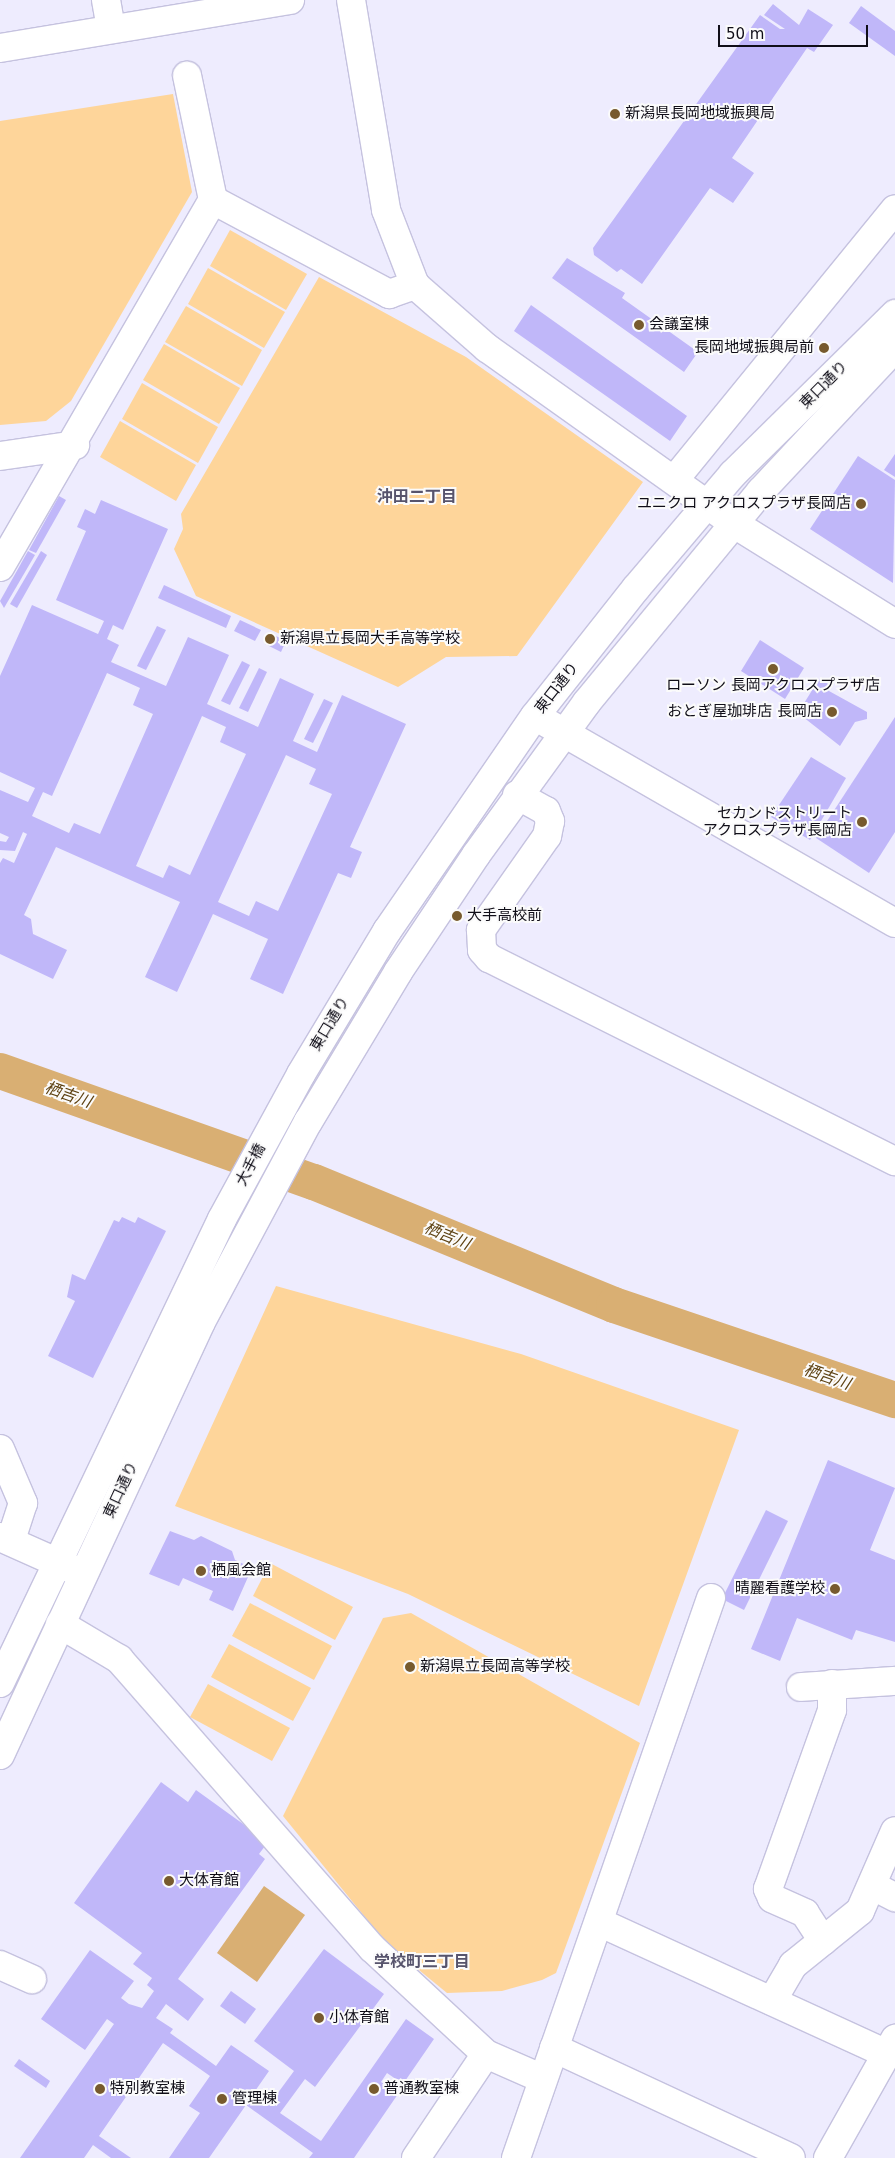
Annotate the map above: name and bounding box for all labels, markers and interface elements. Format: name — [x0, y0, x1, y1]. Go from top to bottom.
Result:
scale bar — [720, 15, 870, 47]
text: 50 m — [726, 25, 764, 43]
place label: 新潟県長岡地域振興局 — [625, 105, 775, 123]
marker: 新潟県長岡地域振興局 — [609, 108, 621, 120]
place label: 会議室棟 — [649, 316, 709, 334]
marker: 会議室棟 — [633, 319, 645, 331]
place label: 長岡地域振興局前 — [694, 339, 814, 357]
marker: 長岡地域振興局前 — [818, 342, 830, 354]
street label: 東口通り — [796, 357, 852, 413]
district label: 沖田二丁目 — [377, 487, 457, 507]
place label: ユニクロ アクロスプラザ長岡店 — [636, 495, 851, 513]
marker: ユニクロ アクロスプラザ長岡店 — [855, 498, 867, 510]
place label: 新潟県立長岡大手高等学校 — [280, 630, 460, 648]
marker: 新潟県立長岡大手高等学校 — [264, 633, 276, 645]
street label: 東口通り — [531, 659, 583, 717]
marker: ローソン 長岡アクロスプラザ店 — [767, 663, 779, 675]
place label: ローソン 長岡アクロスプラザ店 — [666, 677, 880, 695]
place label: おとぎ屋珈琲店 長岡店 — [667, 703, 822, 721]
marker: おとぎ屋珈琲店 長岡店 — [826, 706, 838, 718]
place label: セカンドストリート アクロスプラザ長岡店 — [702, 804, 852, 839]
marker: セカンドストリート アクロスプラザ長岡店 — [856, 816, 868, 828]
place label: 大手高校前 — [467, 907, 542, 925]
marker: 大手高校前 — [451, 910, 463, 922]
street label: 東口通り — [307, 994, 353, 1054]
water label: 栖吉川 — [42, 1078, 94, 1112]
street label: 大手橋 — [232, 1141, 270, 1189]
water label: 栖吉川 — [421, 1218, 473, 1254]
water label: 栖吉川 — [801, 1360, 853, 1394]
street label: 東口通り — [100, 1459, 142, 1521]
place label: 栖風会館 — [211, 1562, 271, 1580]
marker: 栖風会館 — [195, 1565, 207, 1577]
place label: 晴麗看護学校 — [735, 1580, 825, 1598]
marker: 晴麗看護学校 — [829, 1583, 841, 1595]
place label: 新潟県立長岡高等学校 — [420, 1658, 570, 1676]
marker: 新潟県立長岡高等学校 — [404, 1661, 416, 1673]
place label: 大体育館 — [179, 1872, 239, 1890]
marker: 大体育館 — [163, 1875, 175, 1887]
district label: 学校町三丁目 — [374, 1952, 470, 1972]
place label: 小体育館 — [329, 2009, 389, 2027]
marker: 小体育館 — [313, 2012, 325, 2024]
place label: 特別教室棟 — [110, 2080, 185, 2098]
place label: 普通教室棟 — [384, 2080, 459, 2098]
marker: 特別教室棟 — [94, 2083, 106, 2095]
marker: 普通教室棟 — [368, 2083, 380, 2095]
place label: 管理棟 — [232, 2090, 277, 2108]
marker: 管理棟 — [216, 2093, 228, 2105]

